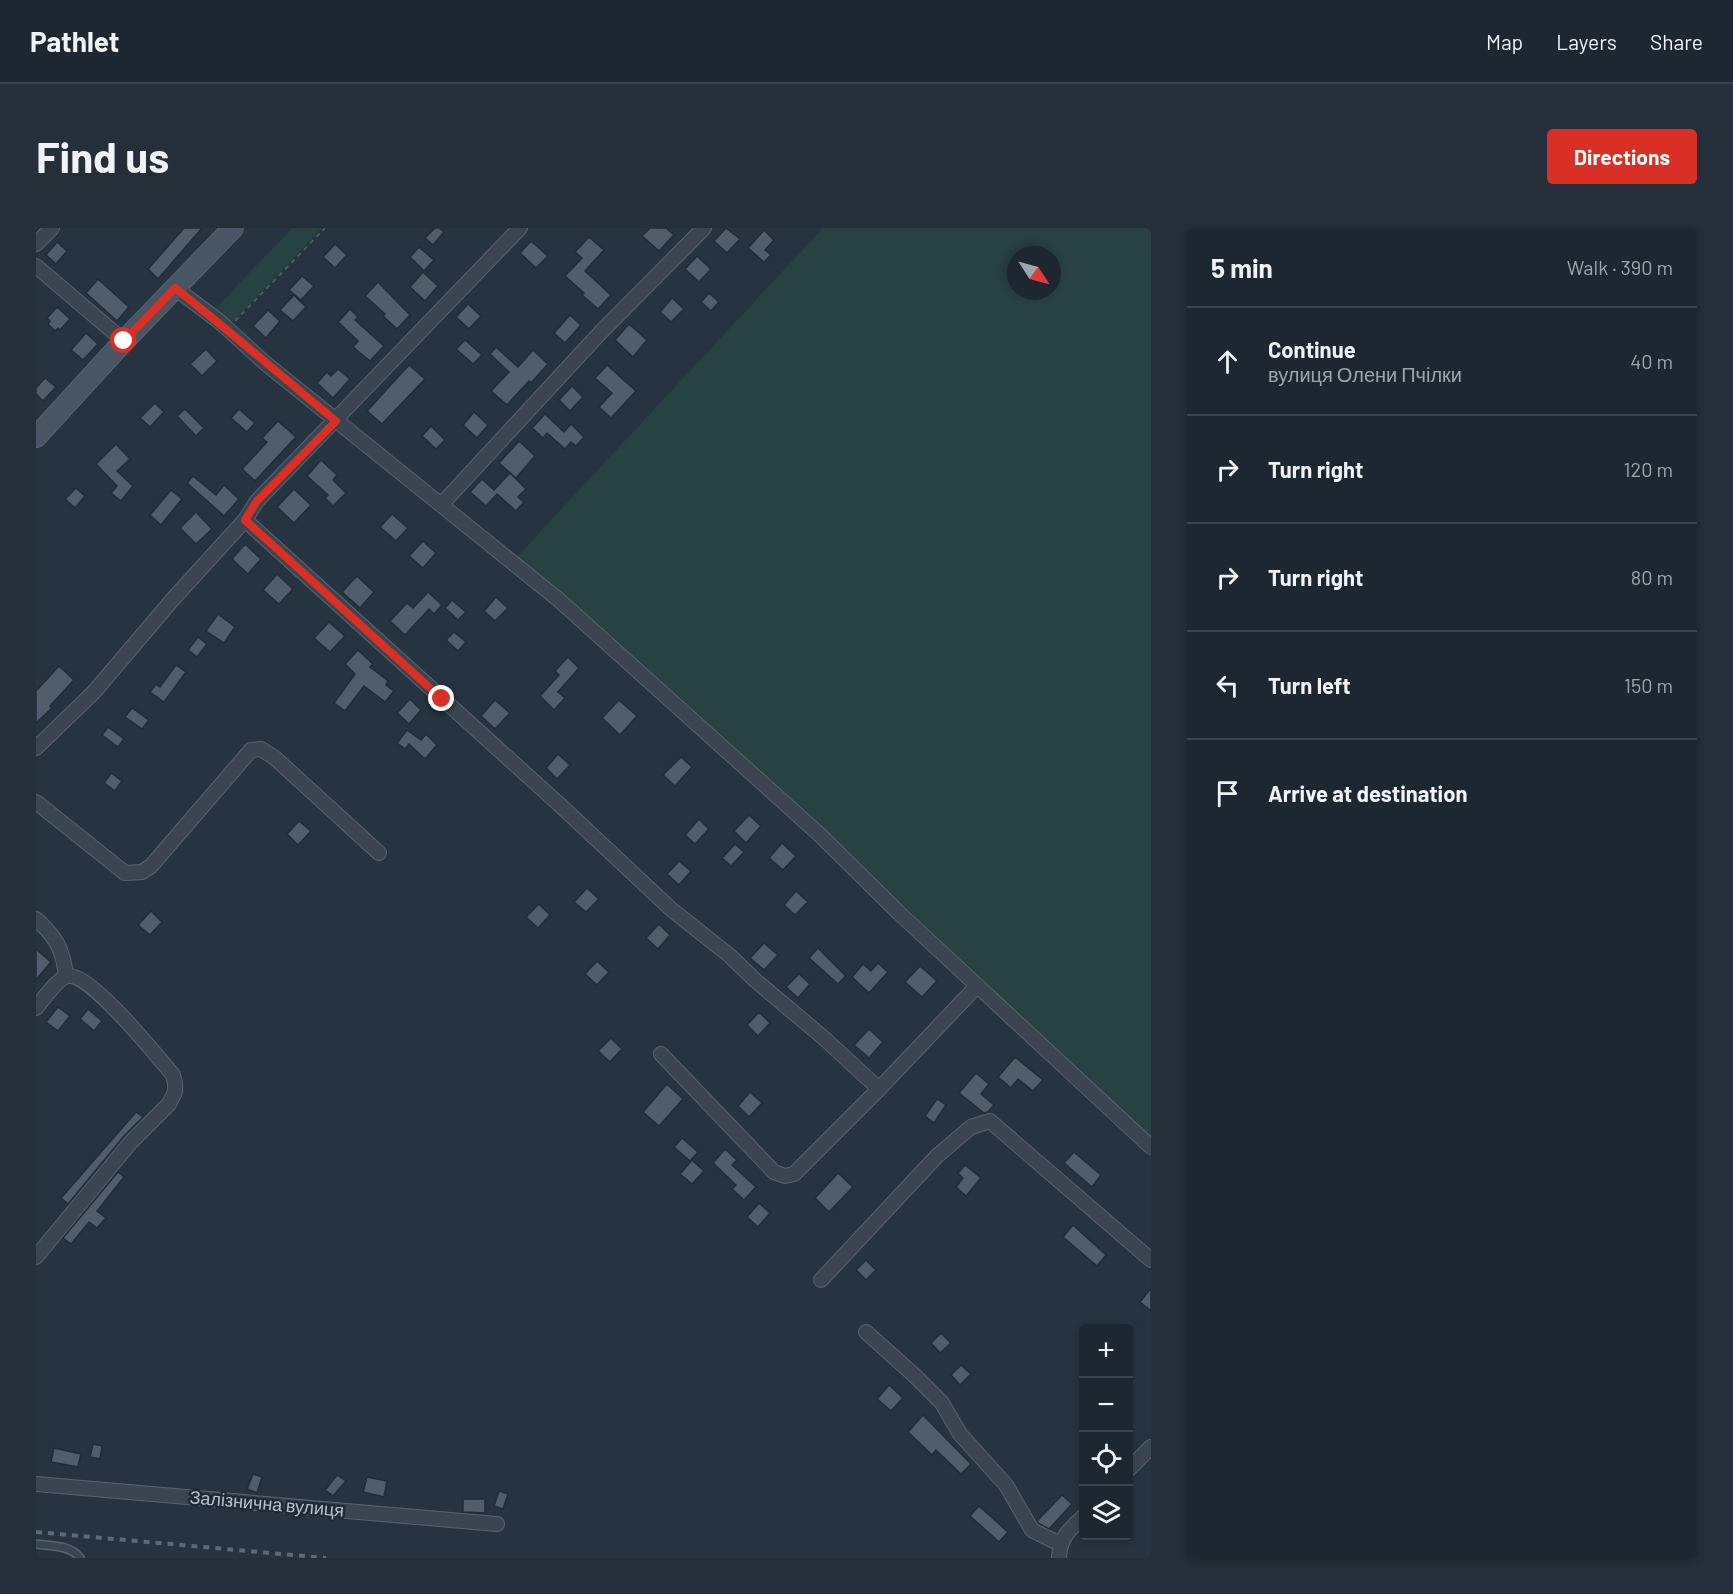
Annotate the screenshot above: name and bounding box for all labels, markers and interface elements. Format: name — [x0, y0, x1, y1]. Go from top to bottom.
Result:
text: Pathlet — [30, 24, 119, 58]
text: Map — [1486, 29, 1523, 54]
text: Layers — [1556, 29, 1617, 54]
text: Share — [1650, 29, 1703, 54]
button: Directions — [1547, 129, 1697, 184]
text: Find us — [36, 131, 169, 181]
north arrow — [1007, 246, 1061, 300]
text: 5 min — [1211, 252, 1273, 283]
text: Walk · 390 m — [1567, 255, 1673, 279]
route start — [110, 327, 136, 353]
text: Continue — [1268, 336, 1356, 362]
icon: ahead — [1211, 345, 1244, 378]
text: 40 m — [1630, 349, 1673, 373]
text: вулиця Олени Пчілки — [1268, 362, 1462, 386]
icon: right — [1211, 453, 1244, 486]
text: Turn right — [1268, 456, 1363, 482]
text: 120 m — [1623, 457, 1673, 481]
icon: right — [1211, 561, 1244, 594]
text: Turn right — [1268, 564, 1363, 590]
text: 80 m — [1631, 565, 1673, 589]
icon: left — [1211, 669, 1244, 702]
text: Turn left — [1268, 672, 1351, 698]
text: 150 m — [1624, 673, 1673, 697]
route end — [428, 685, 454, 711]
icon: arrive — [1211, 777, 1244, 810]
text: Arrive at destination — [1268, 780, 1467, 806]
map controls — [1079, 1324, 1133, 1540]
button: + — [1079, 1324, 1133, 1378]
button: − — [1079, 1378, 1133, 1432]
button: locate — [1079, 1432, 1133, 1486]
street label: Залізнична вулиця — [189, 1485, 345, 1521]
button: layers — [1079, 1486, 1133, 1540]

